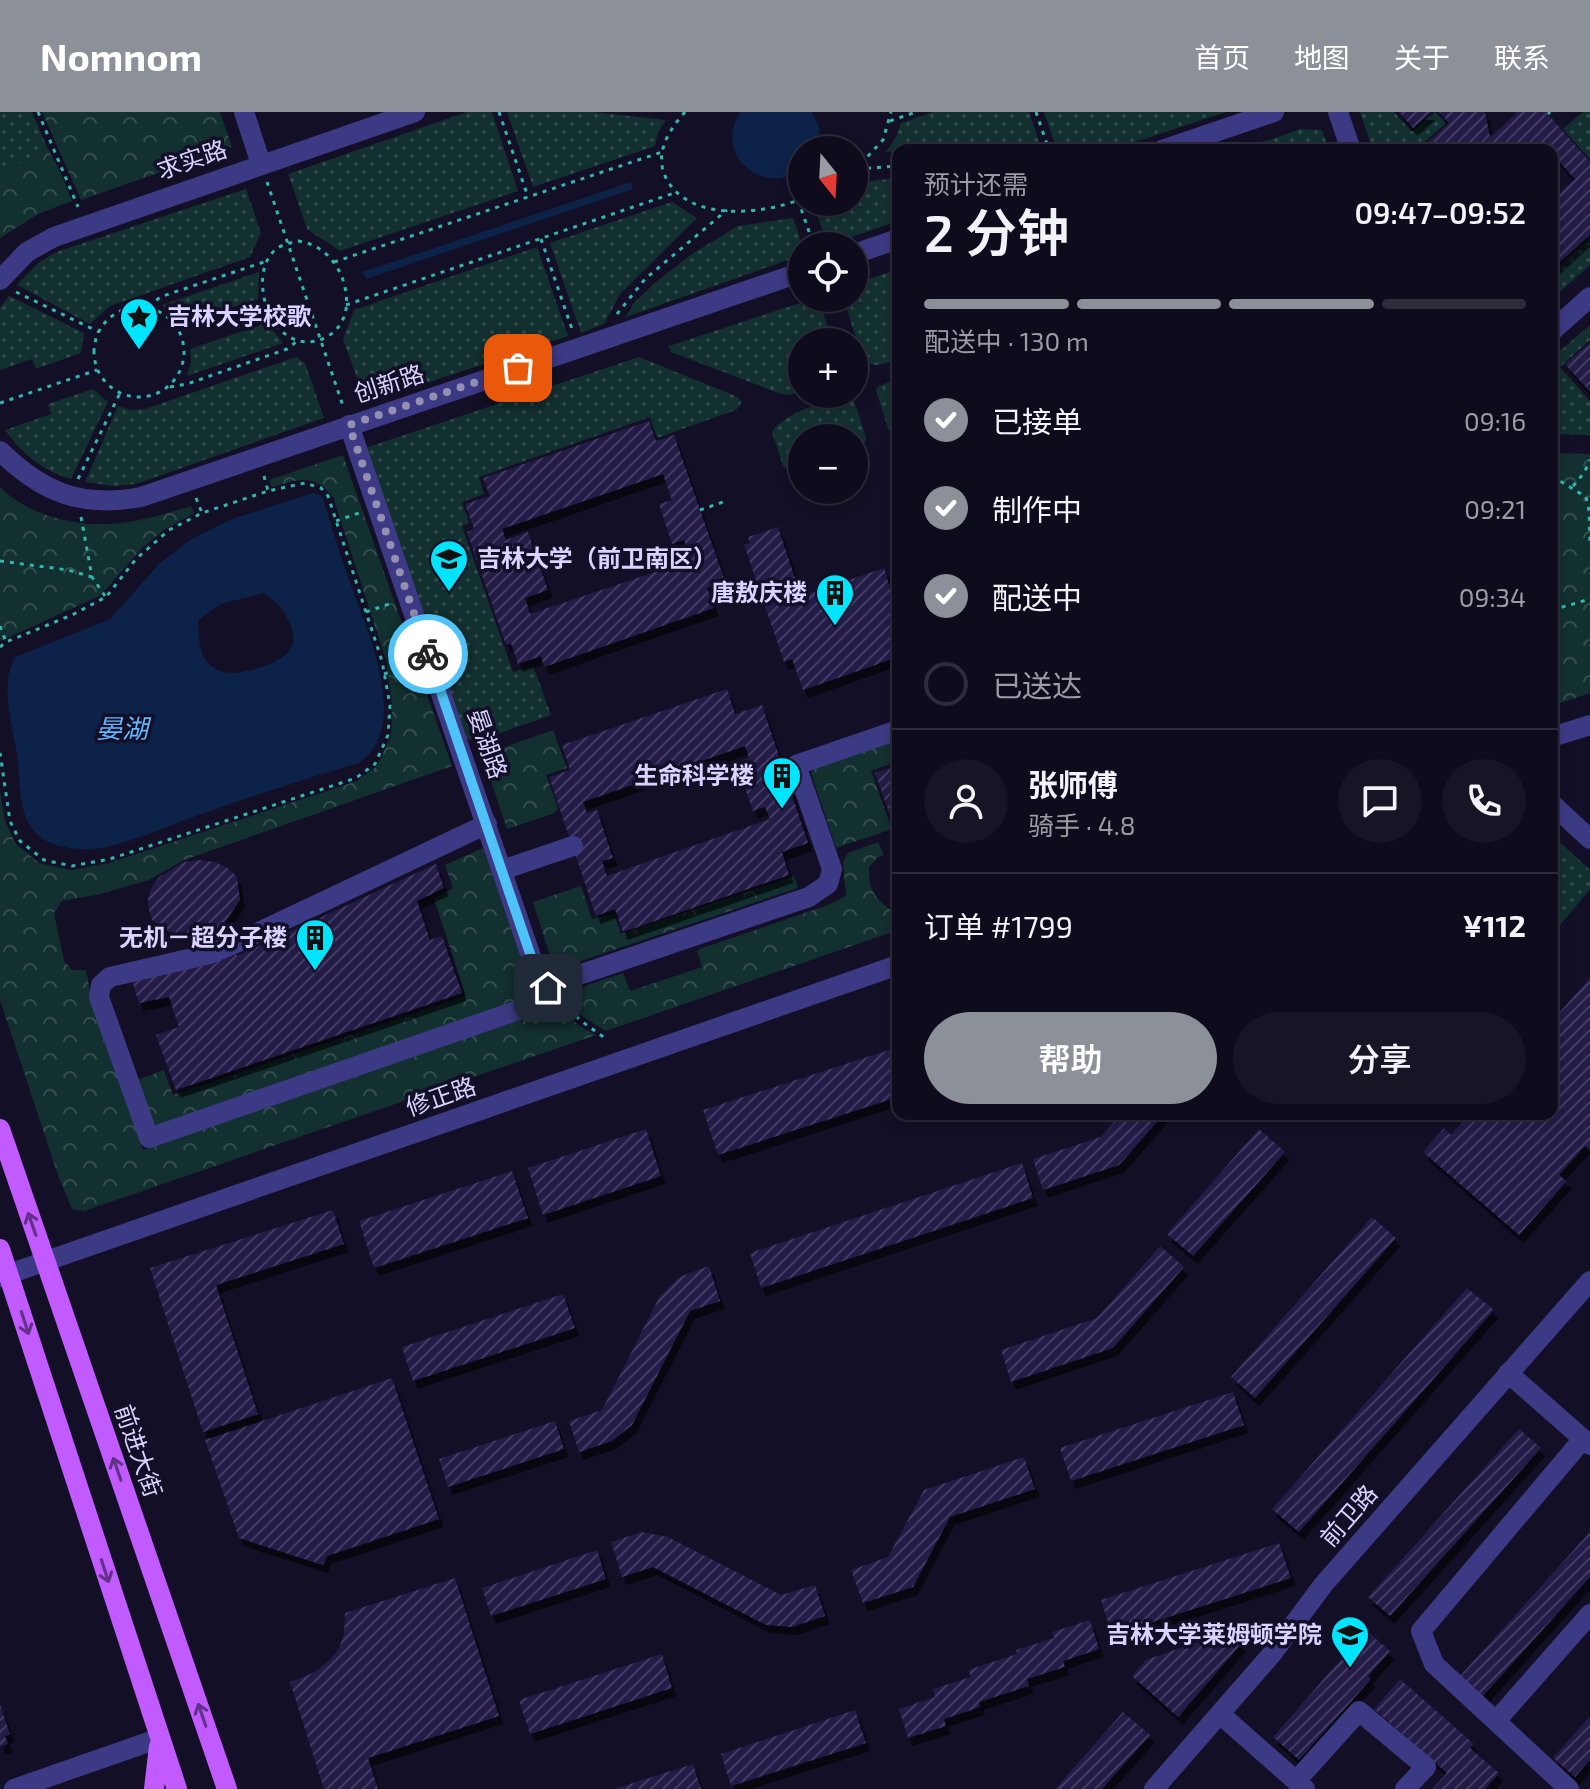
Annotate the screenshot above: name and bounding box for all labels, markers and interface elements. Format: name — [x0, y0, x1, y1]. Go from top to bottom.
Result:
text: Nomnom — [40, 33, 202, 79]
text: 首页 — [1194, 40, 1250, 74]
text: 地图 — [1294, 40, 1350, 74]
text: 关于 — [1394, 40, 1450, 74]
text: 联系 — [1494, 40, 1550, 74]
street label: 求实路 — [153, 133, 230, 184]
north arrow — [788, 136, 868, 216]
map controls — [788, 136, 868, 504]
text: 预计还需 — [924, 168, 1028, 199]
text: 09:47–09:52 — [1354, 194, 1526, 230]
text: 2 分钟 — [924, 200, 1069, 262]
button: locate — [788, 232, 868, 312]
place icon: 吉林大学校歌 — [118, 296, 160, 351]
place label: 吉林大学校歌 — [167, 301, 312, 330]
text: 配送中 · 130 m — [924, 325, 1089, 356]
button: + — [788, 328, 868, 408]
pin — [484, 334, 552, 402]
icon: bag — [496, 346, 540, 390]
street label: 创新路 — [350, 358, 427, 407]
icon: check — [924, 398, 968, 442]
text: 已接单 — [992, 403, 1082, 439]
text: 09:16 — [1464, 405, 1526, 436]
button: − — [788, 424, 868, 504]
icon: check — [924, 486, 968, 530]
text: 制作中 — [992, 491, 1082, 527]
text: 09:21 — [1464, 493, 1526, 524]
school or university icon: 吉林大学（前卫南区） — [428, 538, 470, 593]
place label: 吉林大学（前卫南区） — [477, 543, 717, 572]
building icon: 唐敖庆楼 — [814, 572, 856, 627]
icon: check — [924, 574, 968, 618]
place label: 唐敖庆楼 — [711, 577, 807, 606]
text: 配送中 — [992, 579, 1082, 615]
text: 09:34 — [1459, 581, 1526, 612]
courier — [388, 614, 468, 694]
icon: bike — [406, 632, 450, 676]
text: 已送达 — [992, 667, 1082, 703]
street label: 晏湖路 — [463, 705, 514, 782]
water label: 晏湖 — [96, 712, 152, 743]
building icon: 生命科学楼 — [761, 755, 803, 810]
button: person — [924, 759, 1008, 843]
button: chat — [1338, 759, 1422, 843]
button: phone — [1442, 759, 1526, 843]
place label: 生命科学楼 — [634, 760, 754, 789]
text: 张师傅 — [1028, 766, 1118, 802]
text: 骑手 · 4.8 — [1028, 809, 1135, 840]
text: ¥112 — [1463, 907, 1526, 943]
text: 订单 #1799 — [924, 908, 1073, 944]
building icon: 无机－超分子楼 — [294, 917, 336, 972]
place label: 无机－超分子楼 — [119, 922, 287, 951]
pin — [514, 954, 582, 1022]
icon: home — [526, 966, 570, 1010]
button: 帮助 — [924, 1012, 1217, 1104]
button: 分享 — [1233, 1012, 1526, 1104]
street label: 修正路 — [402, 1070, 479, 1121]
one-way arrow — [24, 1211, 39, 1236]
one-way arrow — [18, 1311, 33, 1336]
street label: 前进大街 — [110, 1400, 169, 1501]
one-way arrow — [109, 1458, 123, 1482]
street label: 前卫路 — [1313, 1478, 1382, 1552]
one-way arrow — [98, 1557, 113, 1583]
school or university icon: 吉林大学莱姆顿学院 — [1329, 1614, 1371, 1669]
place label: 吉林大学莱姆顿学院 — [1106, 1619, 1322, 1648]
one-way arrow — [193, 1703, 208, 1728]

